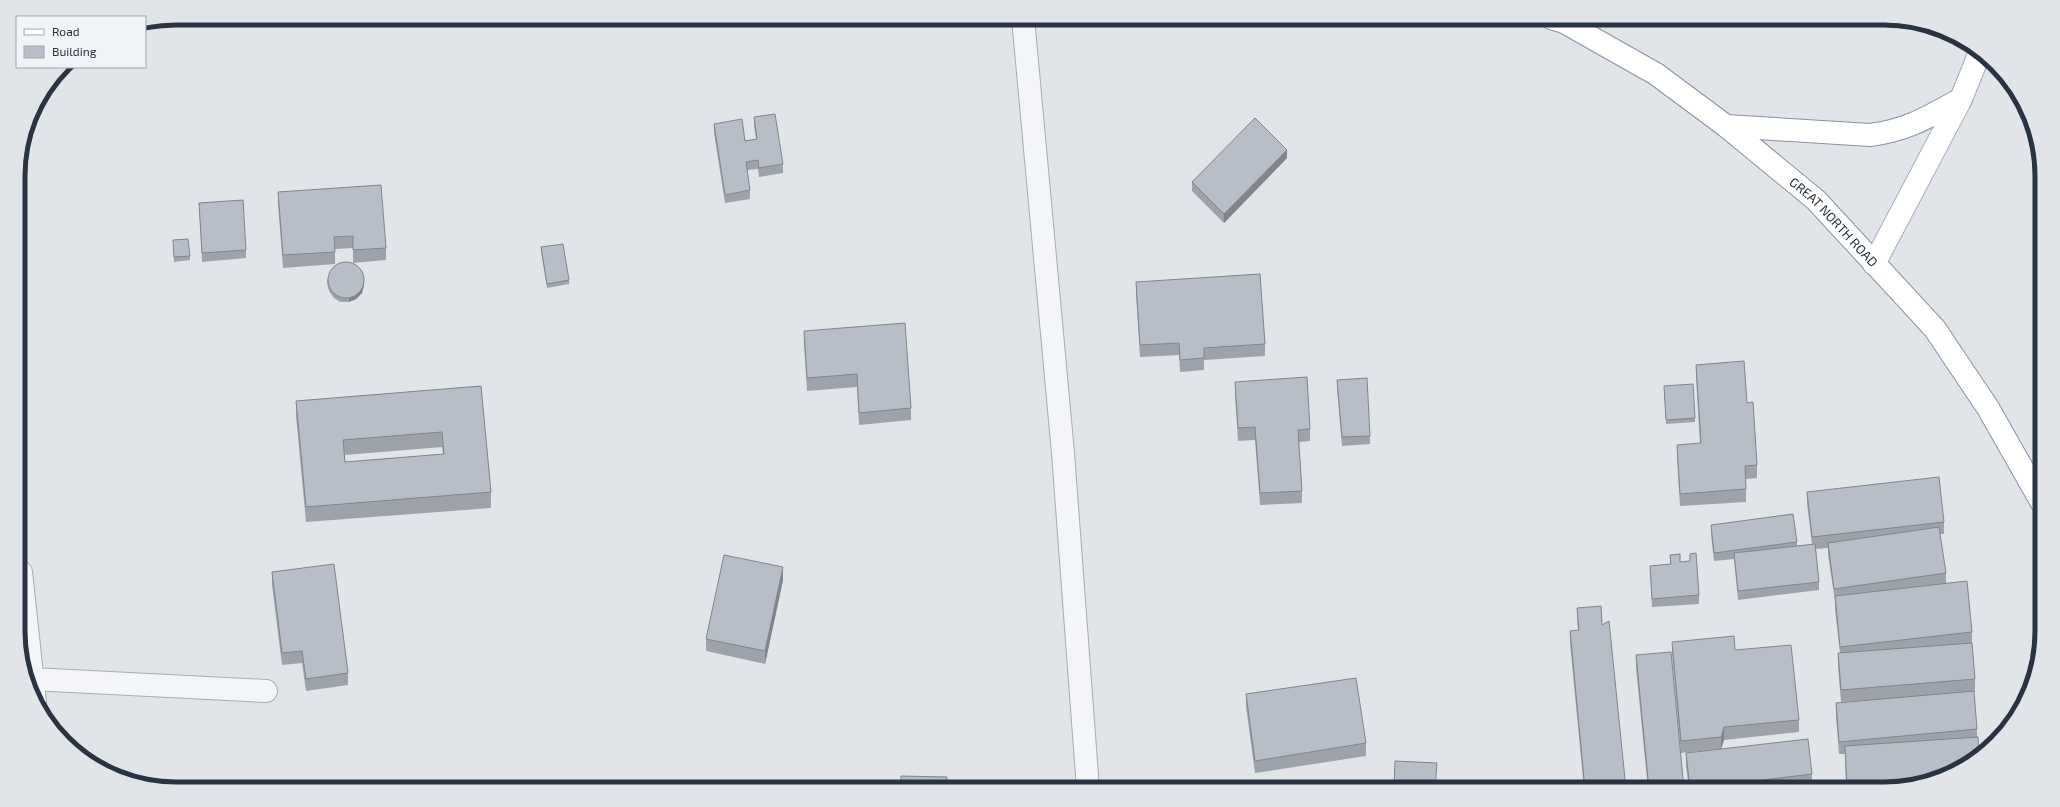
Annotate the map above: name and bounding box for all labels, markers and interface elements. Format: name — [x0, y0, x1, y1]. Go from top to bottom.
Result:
legend — [16, 16, 146, 68]
text: Road — [52, 24, 80, 38]
text: Building — [52, 44, 97, 58]
street label: GREAT NORTH ROAD — [1786, 174, 1881, 270]

